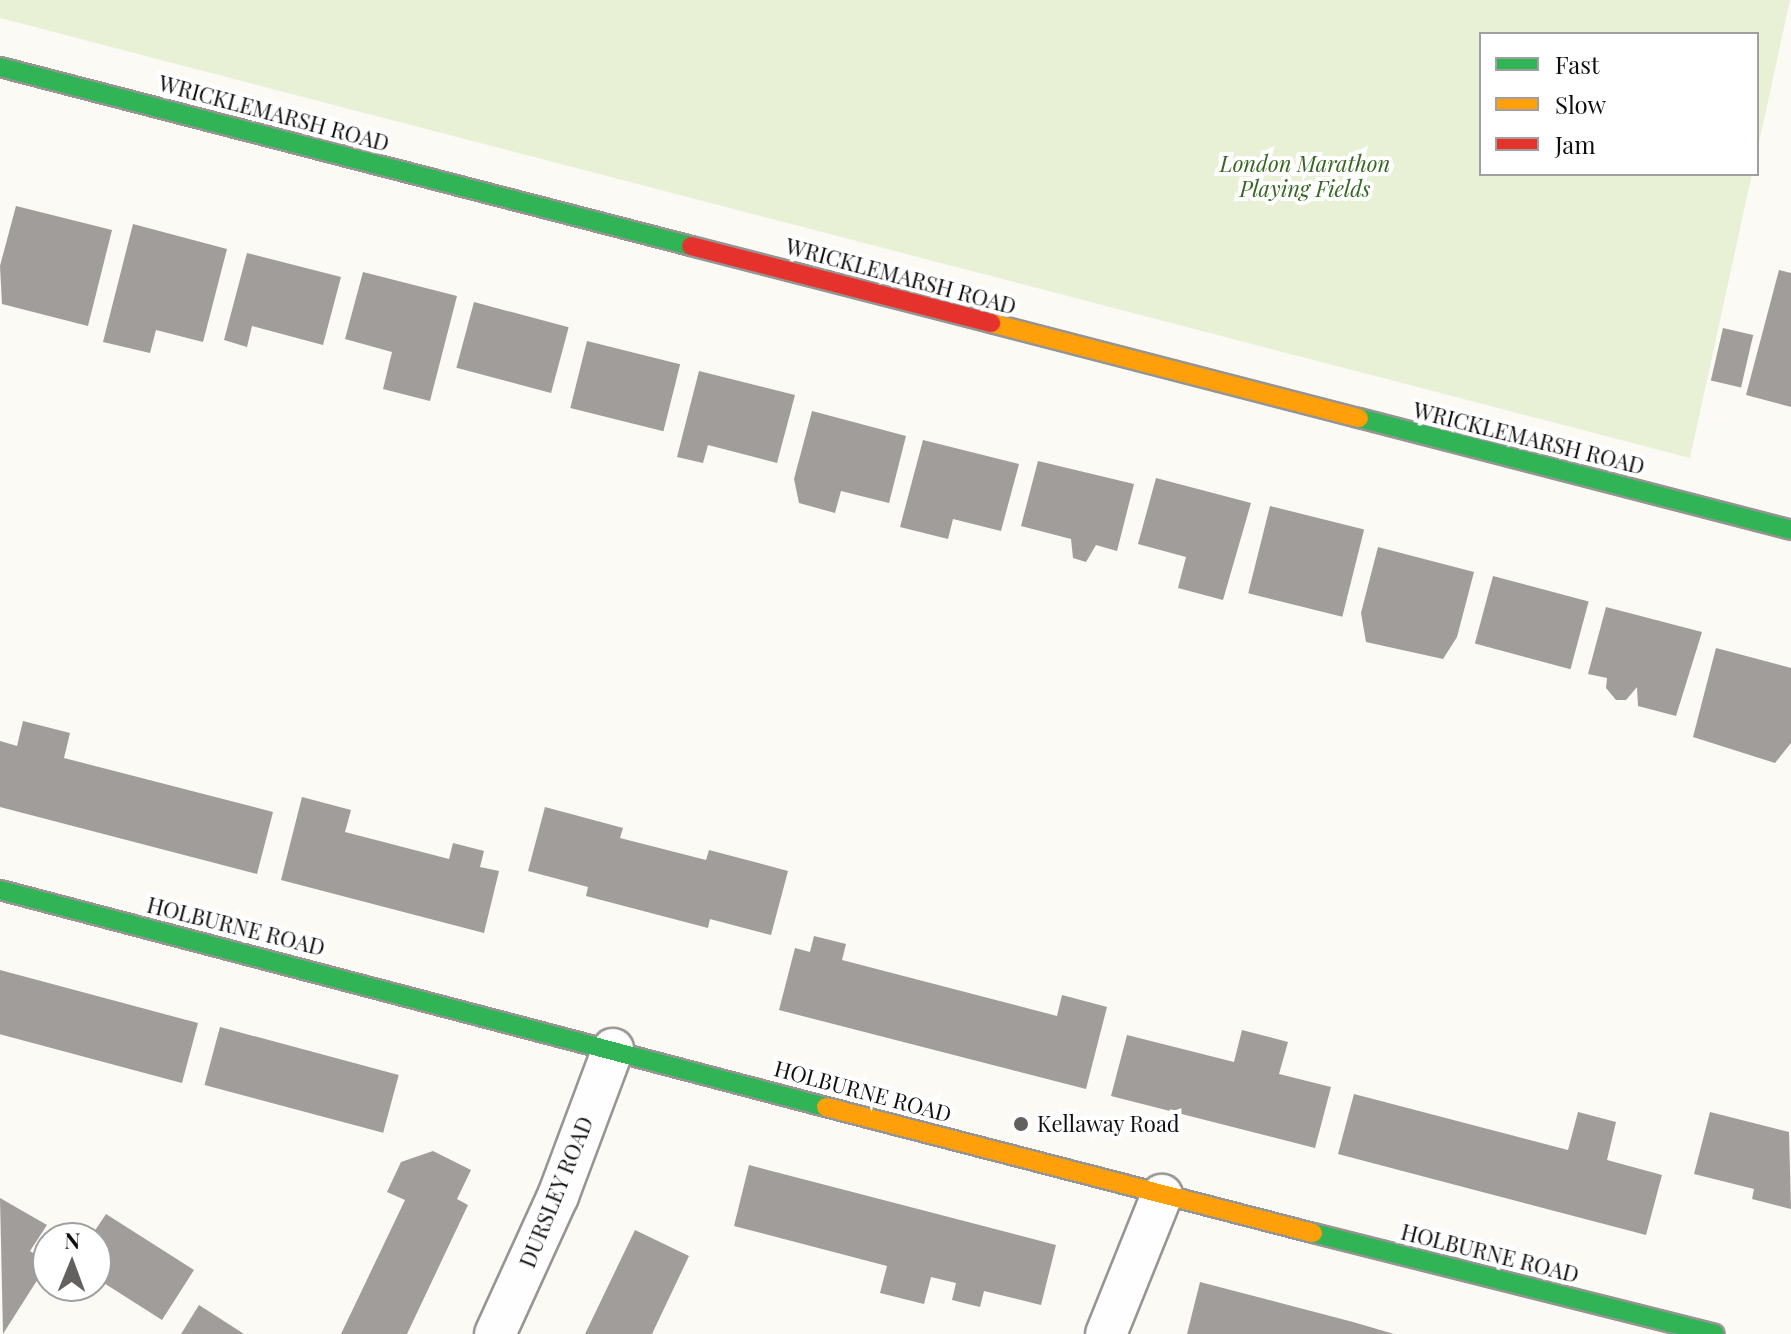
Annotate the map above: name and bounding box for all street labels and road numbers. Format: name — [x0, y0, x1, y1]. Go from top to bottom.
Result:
street label: WRICKLEMARSH ROAD — [156, 69, 392, 157]
street label: WRICKLEMARSH ROAD — [783, 232, 1019, 320]
street label: WRICKLEMARSH ROAD — [1410, 396, 1648, 480]
street label: HOLBURNE ROAD — [144, 891, 328, 961]
street label: HOLBURNE ROAD — [772, 1055, 954, 1127]
street label: DURSLEY ROAD — [514, 1112, 598, 1272]
street label: HOLBURNE ROAD — [1398, 1218, 1582, 1288]

